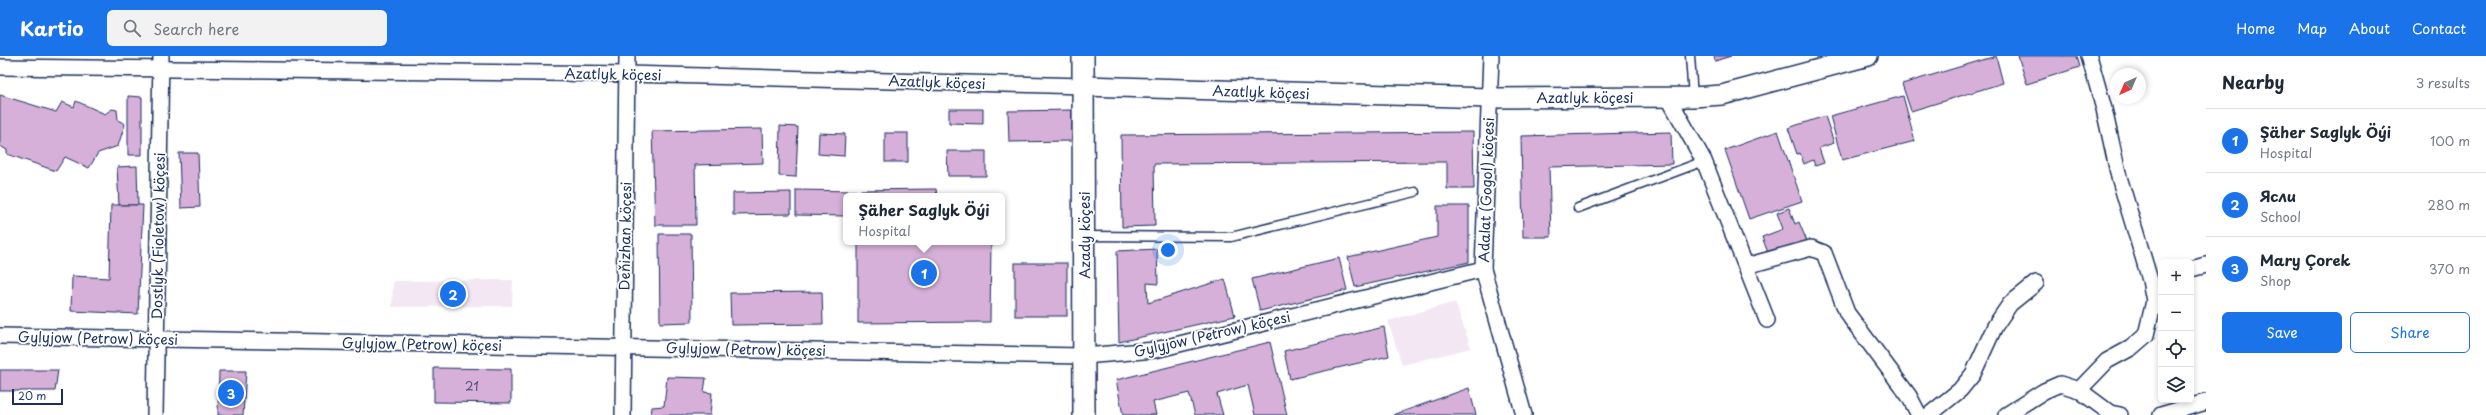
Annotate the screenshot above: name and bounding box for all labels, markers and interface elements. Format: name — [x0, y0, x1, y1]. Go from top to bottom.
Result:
search box — [107, 10, 387, 46]
text: Kartio — [20, 14, 83, 42]
icon: search — [121, 17, 143, 39]
text: Search here — [153, 17, 239, 40]
text: Home — [2236, 18, 2275, 39]
text: Map — [2297, 18, 2327, 39]
text: About — [2349, 18, 2390, 39]
text: Contact — [2412, 18, 2466, 39]
street label: Azatlyk köçesi — [564, 63, 662, 85]
north arrow — [2110, 68, 2146, 104]
text: Nearby — [2222, 69, 2284, 95]
street label: Azatlyk köçesi — [888, 70, 986, 94]
text: 3 results — [2416, 73, 2470, 92]
street label: Azatlyk köçesi — [1212, 80, 1310, 104]
street label: Azatlyk köçesi — [1536, 87, 1634, 108]
street label: Adalat (Gogol) köçesi — [1473, 117, 1499, 263]
text: Şäher Saglyk Öýi — [2260, 120, 2391, 143]
text: 1 — [2232, 131, 2238, 150]
text: 100 m — [2430, 131, 2470, 150]
text: Hospital — [2260, 143, 2312, 162]
street label: Dostlyk (Fioletow) köçesi — [146, 152, 170, 320]
street label: Deňizhan köçesi — [614, 181, 636, 291]
text: Ясли — [2260, 184, 2296, 207]
street label: Azady köçesi — [1074, 191, 1095, 279]
popup — [843, 193, 1005, 245]
text: 2 — [2230, 195, 2240, 214]
text: 280 m — [2428, 195, 2470, 214]
text: Şäher Saglyk Öýi — [858, 198, 990, 221]
text: School — [2260, 207, 2301, 226]
text: Hospital — [858, 221, 911, 240]
your location — [1158, 240, 1178, 260]
text: Mary Çorek — [2260, 248, 2351, 271]
pin: 1 — [911, 258, 937, 288]
map controls — [2158, 259, 2194, 403]
button: + — [2158, 259, 2194, 295]
text: 3 — [2231, 259, 2239, 278]
text: 370 m — [2429, 259, 2470, 278]
text: Shop — [2260, 271, 2291, 290]
pin: 2 — [440, 279, 466, 309]
button: − — [2158, 295, 2194, 331]
street label: Gylyjow (Petrow) köçesi — [1132, 306, 1292, 362]
button: Save — [2222, 312, 2342, 353]
button: Share — [2350, 312, 2470, 353]
street label: Gylyjow (Petrow) köçesi — [18, 326, 178, 350]
button: locate — [2158, 331, 2194, 367]
street label: Gylyjow (Petrow) köçesi — [342, 332, 502, 356]
street label: Gylyjow (Petrow) köçesi — [666, 337, 826, 361]
button: layers — [2158, 367, 2194, 403]
house number: 21 — [465, 377, 479, 395]
pin: 3 — [218, 378, 244, 408]
scale bar — [12, 387, 63, 406]
text: 20 m — [18, 387, 46, 404]

